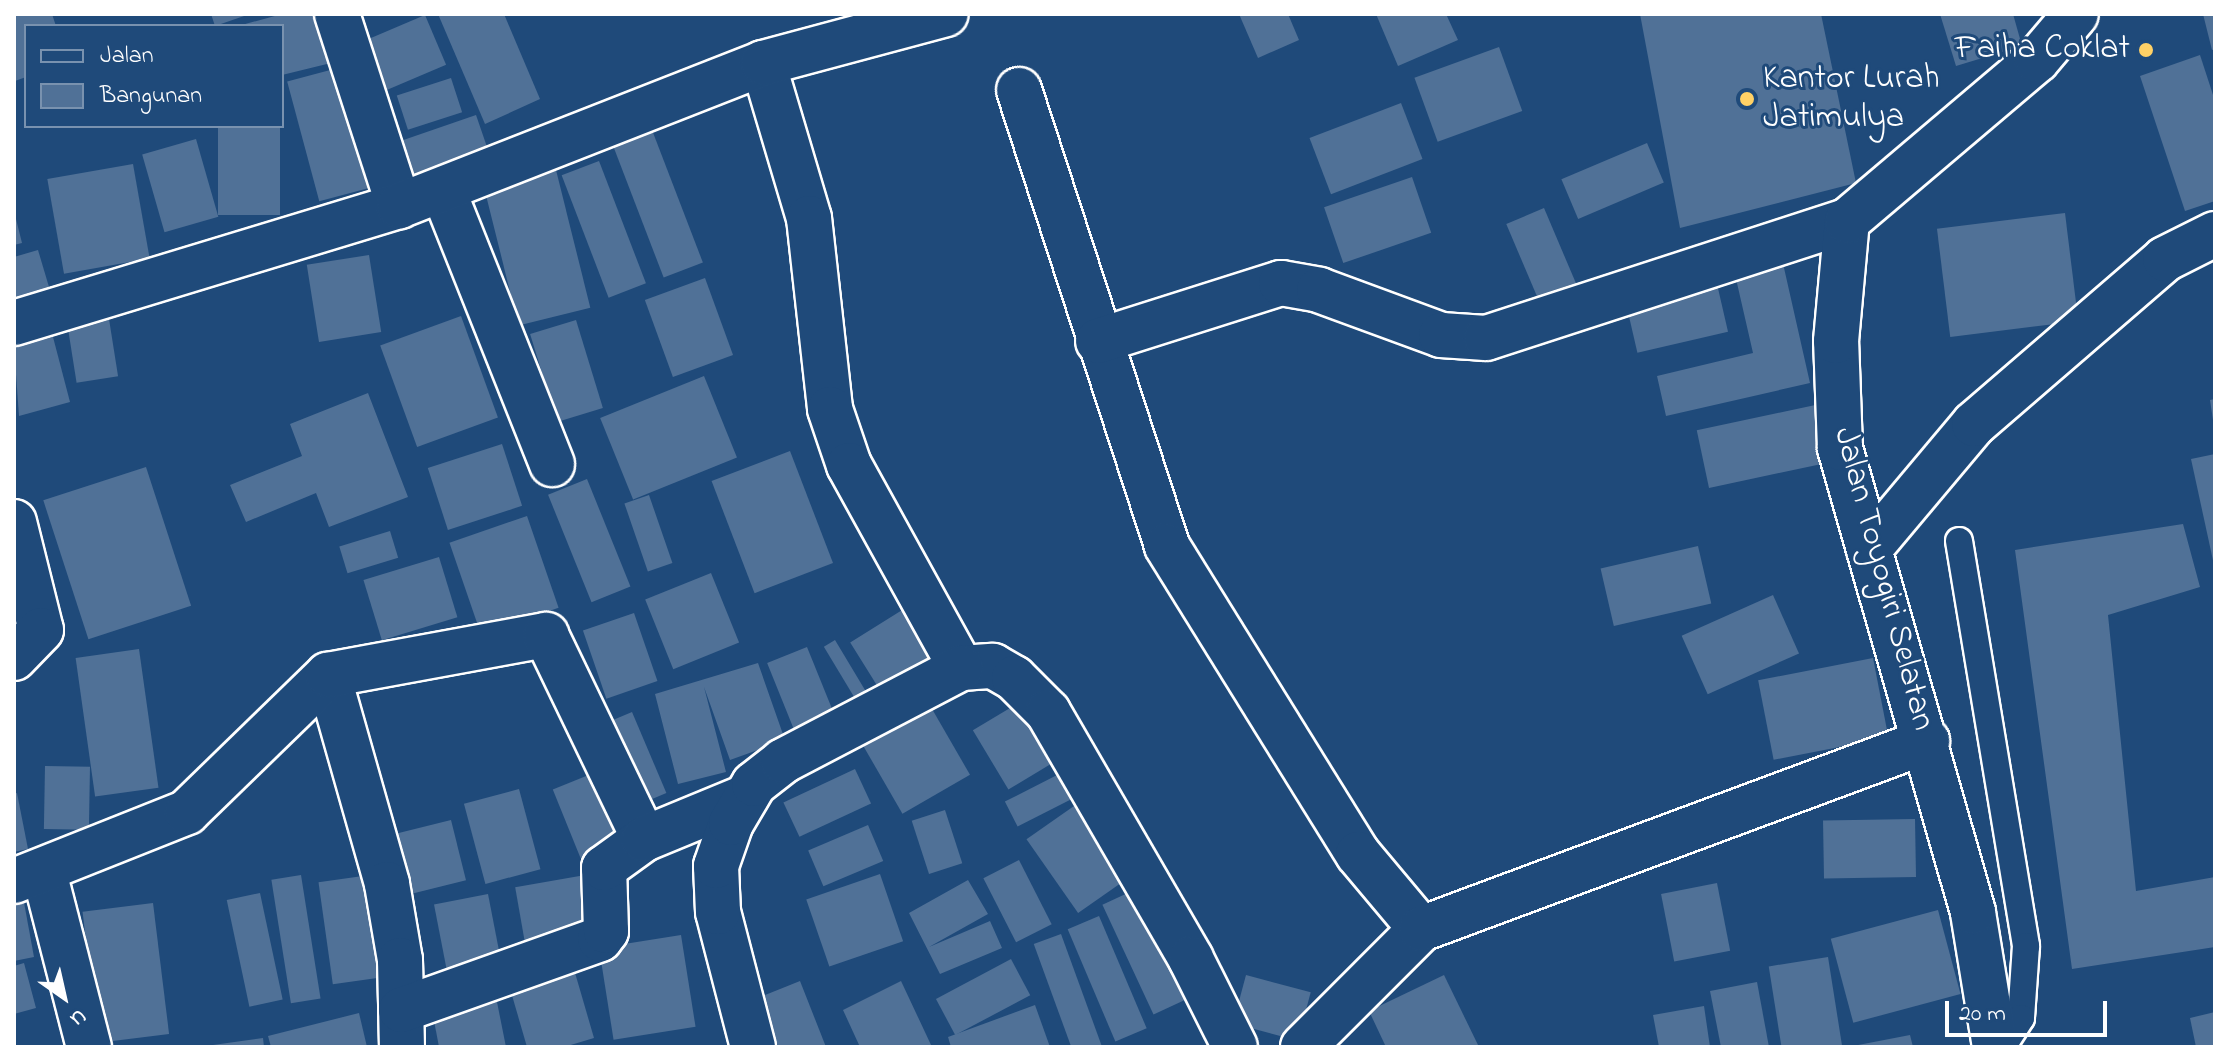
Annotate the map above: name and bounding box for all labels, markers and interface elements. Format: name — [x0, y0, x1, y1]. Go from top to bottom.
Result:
legend — [24, 24, 284, 128]
place label: Faiha Coklat — [1955, 30, 2130, 70]
text: Jalan — [100, 39, 154, 74]
marker: Faiha Coklat — [2137, 41, 2155, 59]
place label: Kantor Lurah Jatimulya — [1763, 59, 1940, 138]
text: Bangunan — [100, 79, 202, 114]
marker: Kantor Lurah Jatimulya — [1738, 90, 1756, 108]
street label: Jalan Toyogiri Selatan — [1823, 423, 1943, 735]
north arrow — [24, 957, 104, 1037]
scale bar — [1949, 985, 2111, 1035]
text: 20 m — [1959, 997, 2006, 1032]
text: U — [63, 1000, 92, 1034]

